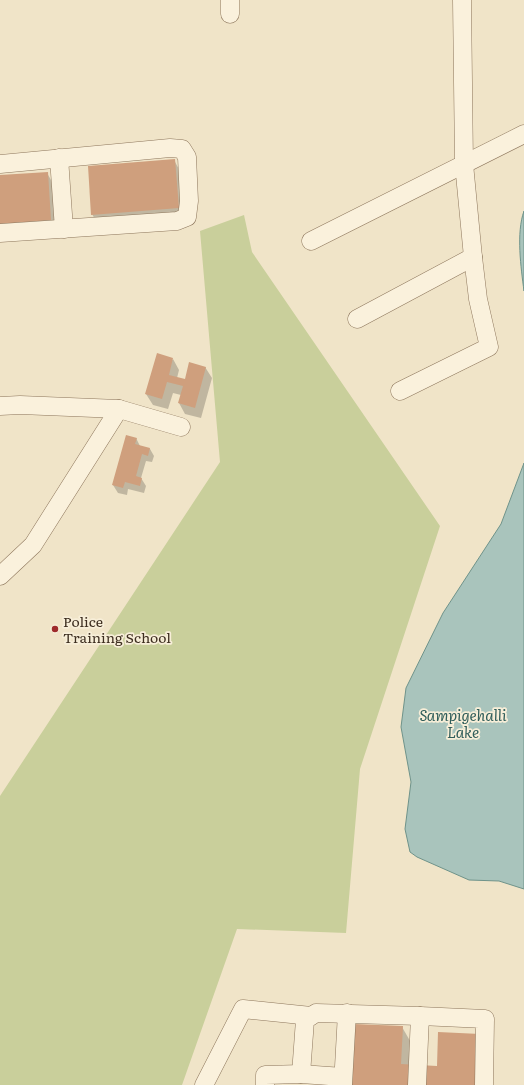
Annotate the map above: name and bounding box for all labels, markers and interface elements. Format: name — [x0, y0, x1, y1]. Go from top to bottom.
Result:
place label: Police Training School — [63, 611, 171, 647]
marker: Police Training School — [50, 624, 60, 634]
water label: Sampigehalli Lake — [419, 703, 507, 743]

